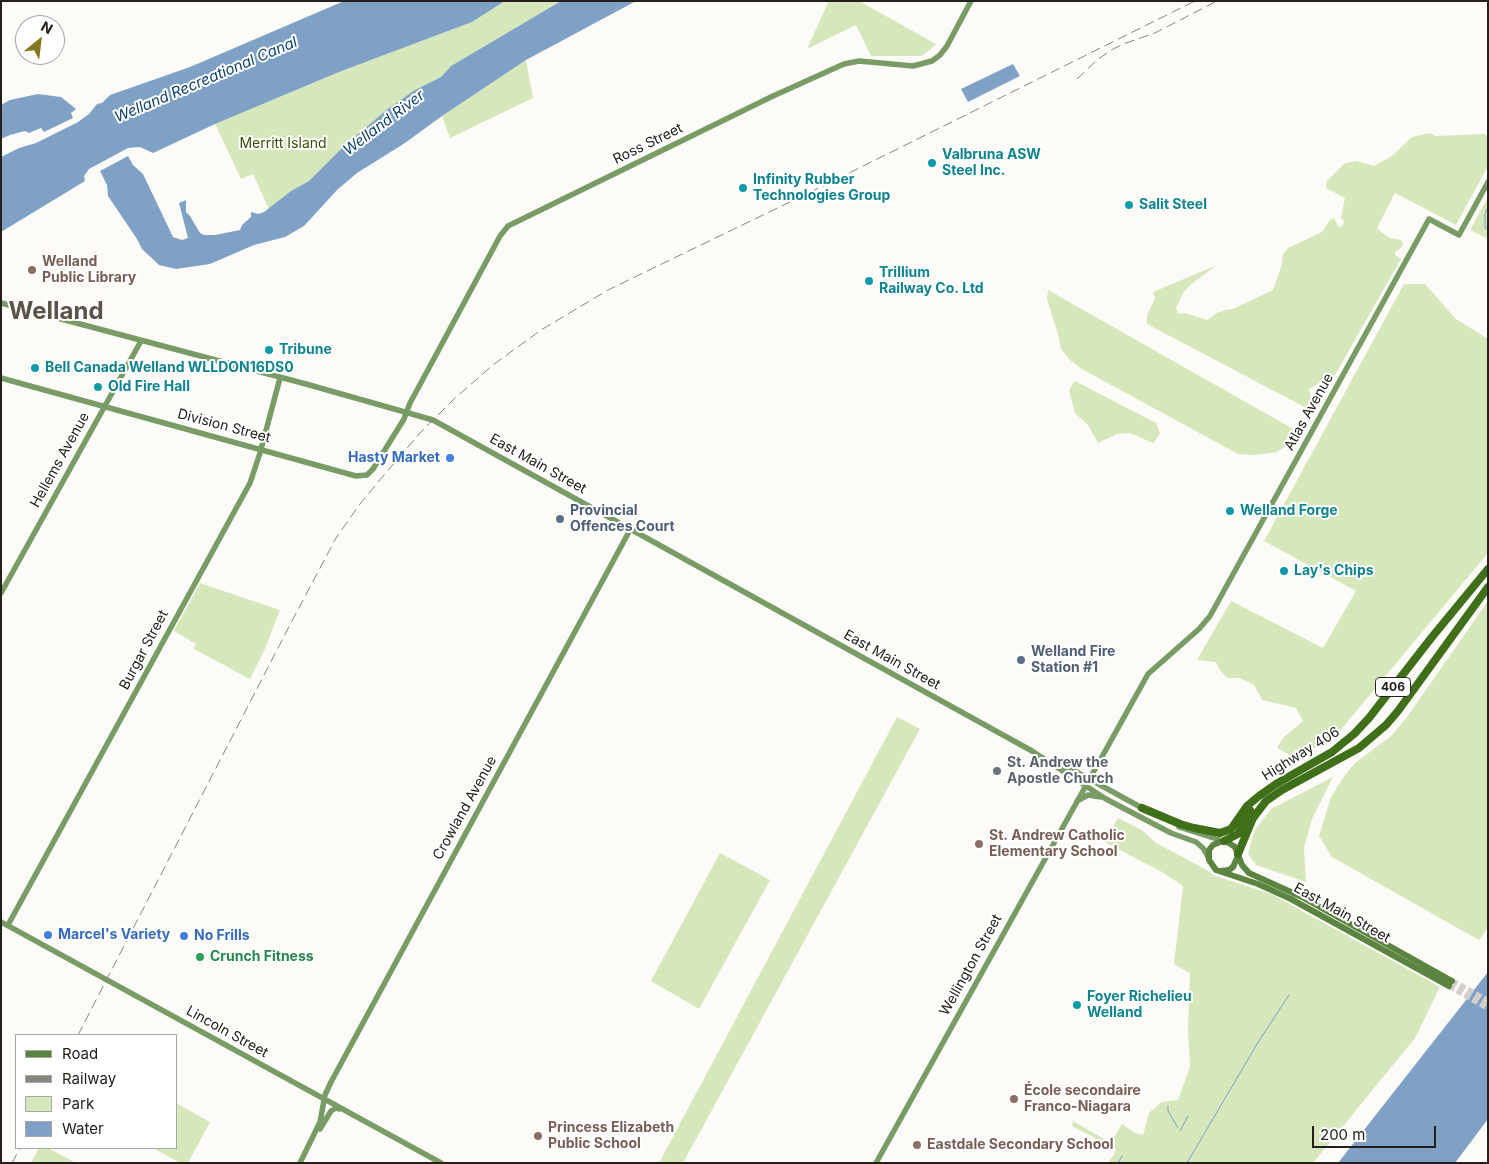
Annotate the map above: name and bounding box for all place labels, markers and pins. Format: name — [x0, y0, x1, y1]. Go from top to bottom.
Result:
place label: Valbruna ASW Steel Inc. — [942, 147, 1041, 180]
marker: Valbruna ASW Steel Inc. — [926, 157, 938, 169]
place label: Infinity Rubber Technologies Group — [753, 172, 890, 204]
marker: Infinity Rubber Technologies Group — [737, 182, 749, 194]
place label: Salit Steel — [1139, 197, 1207, 213]
marker: Salit Steel — [1123, 199, 1135, 211]
place label: Welland Public Library — [42, 254, 136, 286]
marker: Welland Public Library — [26, 264, 38, 276]
place label: Trillium Railway Co. Ltd — [879, 265, 984, 298]
marker: Trillium Railway Co. Ltd — [863, 275, 875, 287]
place label: Tribune — [279, 342, 332, 358]
marker: Tribune — [263, 344, 275, 356]
place label: Bell Canada Welland WLLDON16DS0 — [45, 360, 294, 376]
marker: Bell Canada Welland WLLDON16DS0 — [29, 362, 41, 374]
place label: Old Fire Hall — [108, 379, 190, 395]
marker: Old Fire Hall — [92, 381, 104, 393]
place label: Hasty Market — [348, 450, 440, 466]
marker: Hasty Market — [444, 452, 456, 464]
place label: Provincial Offences Court — [570, 503, 675, 536]
place label: Welland Forge — [1240, 503, 1338, 519]
marker: Welland Forge — [1224, 505, 1236, 517]
marker: Provincial Offences Court — [554, 513, 566, 525]
place label: Lay's Chips — [1294, 563, 1374, 579]
marker: Lay's Chips — [1278, 565, 1290, 577]
place label: Welland Fire Station #1 — [1031, 644, 1115, 676]
marker: Welland Fire Station #1 — [1015, 654, 1027, 666]
place label: St. Andrew the Apostle Church — [1007, 755, 1113, 788]
marker: St. Andrew the Apostle Church — [991, 765, 1003, 777]
place label: St. Andrew Catholic Elementary School — [989, 828, 1125, 860]
marker: St. Andrew Catholic Elementary School — [973, 838, 985, 850]
place label: Marcel's Variety — [58, 927, 170, 943]
place label: No Frills — [194, 928, 250, 944]
marker: Marcel's Variety — [42, 929, 54, 941]
marker: No Frills — [178, 930, 190, 942]
place label: Crunch Fitness — [210, 949, 314, 965]
marker: Crunch Fitness — [194, 951, 206, 963]
place label: Foyer Richelieu Welland — [1087, 989, 1192, 1022]
marker: Foyer Richelieu Welland — [1071, 999, 1083, 1011]
place label: École secondaire Franco-Niagara — [1024, 1083, 1141, 1116]
marker: École secondaire Franco-Niagara — [1008, 1093, 1020, 1105]
place label: Princess Elizabeth Public School — [548, 1120, 674, 1152]
marker: Princess Elizabeth Public School — [532, 1130, 544, 1142]
place label: Eastdale Secondary School — [927, 1137, 1114, 1153]
marker: Eastdale Secondary School — [911, 1139, 923, 1151]

